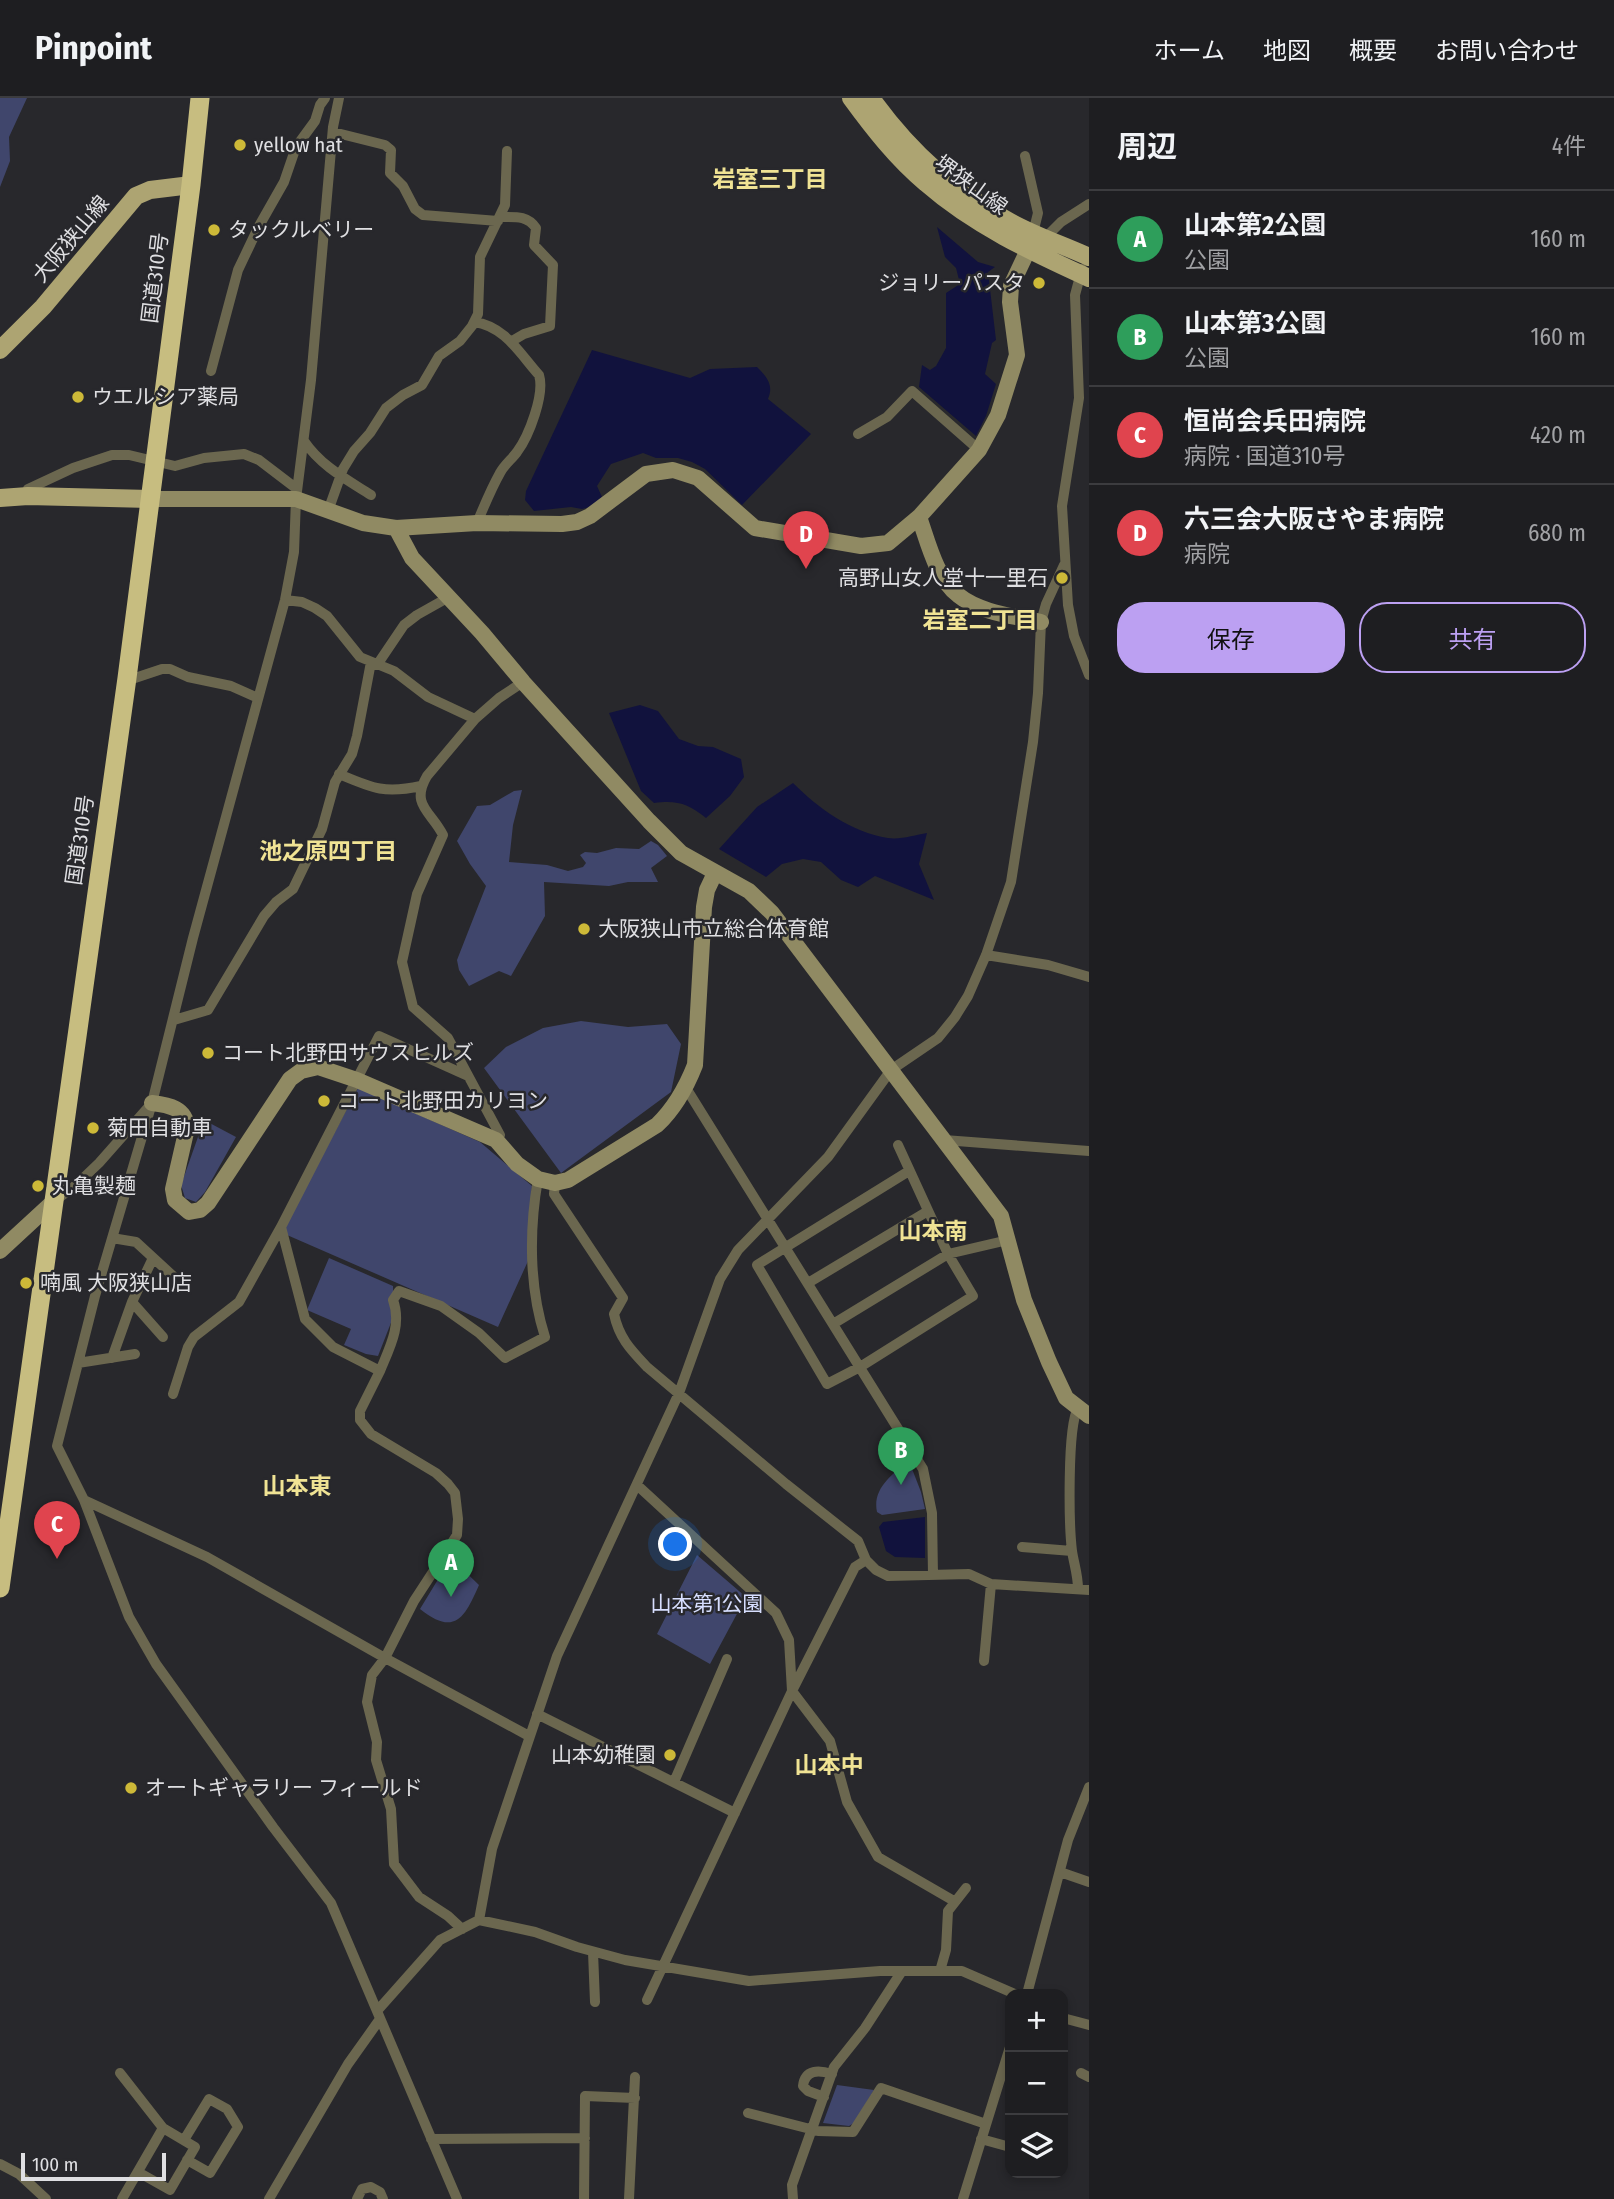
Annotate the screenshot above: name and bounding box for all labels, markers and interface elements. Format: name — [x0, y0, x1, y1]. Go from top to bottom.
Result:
text: Pinpoint — [35, 28, 152, 68]
text: ホーム — [1154, 37, 1225, 65]
text: 地図 — [1263, 37, 1311, 65]
text: 概要 — [1349, 37, 1397, 65]
text: お問い合わせ — [1435, 37, 1579, 65]
text: 周辺 — [1117, 129, 1177, 165]
place label: yellow hat — [254, 132, 343, 158]
text: 4件 — [1552, 132, 1586, 160]
marker: yellow hat — [232, 137, 248, 153]
street label: 堺狭山線 — [929, 150, 1013, 220]
district label: 岩室三丁目 — [713, 165, 828, 193]
street label: 大阪狭山線 — [27, 190, 115, 288]
text: 山本第2公園 — [1184, 210, 1326, 241]
place label: タックルベリー — [228, 217, 374, 243]
marker: タックルベリー — [206, 222, 222, 238]
text: A — [1134, 225, 1146, 253]
text: 160 m — [1531, 225, 1586, 253]
street label: 国道310号 — [137, 231, 173, 325]
text: 公園 — [1184, 246, 1230, 274]
place label: ジョリーパスタ — [878, 270, 1025, 296]
marker: ジョリーパスタ — [1031, 275, 1047, 291]
text: 山本第3公園 — [1184, 308, 1326, 339]
text: B — [1134, 323, 1146, 351]
text: 160 m — [1531, 323, 1586, 351]
text: 公園 — [1184, 344, 1230, 372]
place label: ウエルシア薬局 — [92, 384, 239, 410]
marker: ウエルシア薬局 — [70, 389, 86, 405]
text: 恒尚会兵田病院 — [1184, 406, 1366, 437]
text: C — [1134, 421, 1146, 449]
text: 420 m — [1530, 421, 1586, 449]
text: 病院 · 国道310号 — [1184, 442, 1345, 470]
text: 六三会大阪さやま病院 — [1184, 504, 1444, 535]
pin: D — [783, 511, 829, 569]
text: D — [1133, 519, 1147, 547]
text: 680 m — [1528, 519, 1586, 547]
text: 病院 — [1184, 540, 1230, 568]
place label: 高野山女人堂十一里石 — [838, 565, 1048, 591]
marker: 高野山女人堂十一里石 — [1054, 570, 1070, 586]
button: 保存 — [1117, 602, 1345, 673]
button: 共有 — [1359, 602, 1586, 673]
district label: 岩室二丁目 — [923, 606, 1038, 634]
street label: 国道310号 — [61, 793, 99, 887]
district label: 池之原四丁目 — [259, 837, 397, 865]
place label: 大阪狭山市立総合体育館 — [598, 916, 829, 942]
marker: 大阪狭山市立総合体育館 — [576, 921, 592, 937]
place label: コート北野田サウスヒルズ — [222, 1040, 474, 1066]
marker: コート北野田サウスヒルズ — [200, 1045, 216, 1061]
place label: コート北野田カリヨン — [338, 1088, 548, 1114]
marker: コート北野田カリヨン — [316, 1093, 332, 1109]
place label: 菊田自動車 — [107, 1115, 212, 1141]
marker: 菊田自動車 — [85, 1120, 101, 1136]
place label: 丸亀製麺 — [52, 1173, 136, 1199]
marker: 丸亀製麺 — [30, 1178, 46, 1194]
district label: 山本南 — [899, 1217, 968, 1245]
place label: 喃風 大阪狭山店 — [40, 1270, 192, 1296]
marker: 喃風 大阪狭山店 — [18, 1275, 34, 1291]
pin: B — [878, 1427, 924, 1485]
district label: 山本東 — [263, 1472, 332, 1500]
pin: C — [34, 1501, 80, 1559]
your location — [658, 1527, 692, 1561]
pin: A — [428, 1539, 474, 1597]
park label: 山本第1公園 — [650, 1591, 764, 1617]
place label: 山本幼稚園 — [551, 1742, 656, 1768]
marker: 山本幼稚園 — [662, 1747, 678, 1763]
district label: 山本中 — [795, 1751, 864, 1779]
place label: オートギャラリー フィールド — [145, 1775, 423, 1801]
marker: オートギャラリー フィールド — [123, 1780, 139, 1796]
map controls — [1005, 1989, 1068, 2178]
button: + — [1005, 1989, 1068, 2052]
button: − — [1005, 2052, 1068, 2115]
button: layers — [1005, 2115, 1068, 2178]
scale bar — [21, 2150, 166, 2182]
text: 100 m — [32, 2153, 78, 2176]

